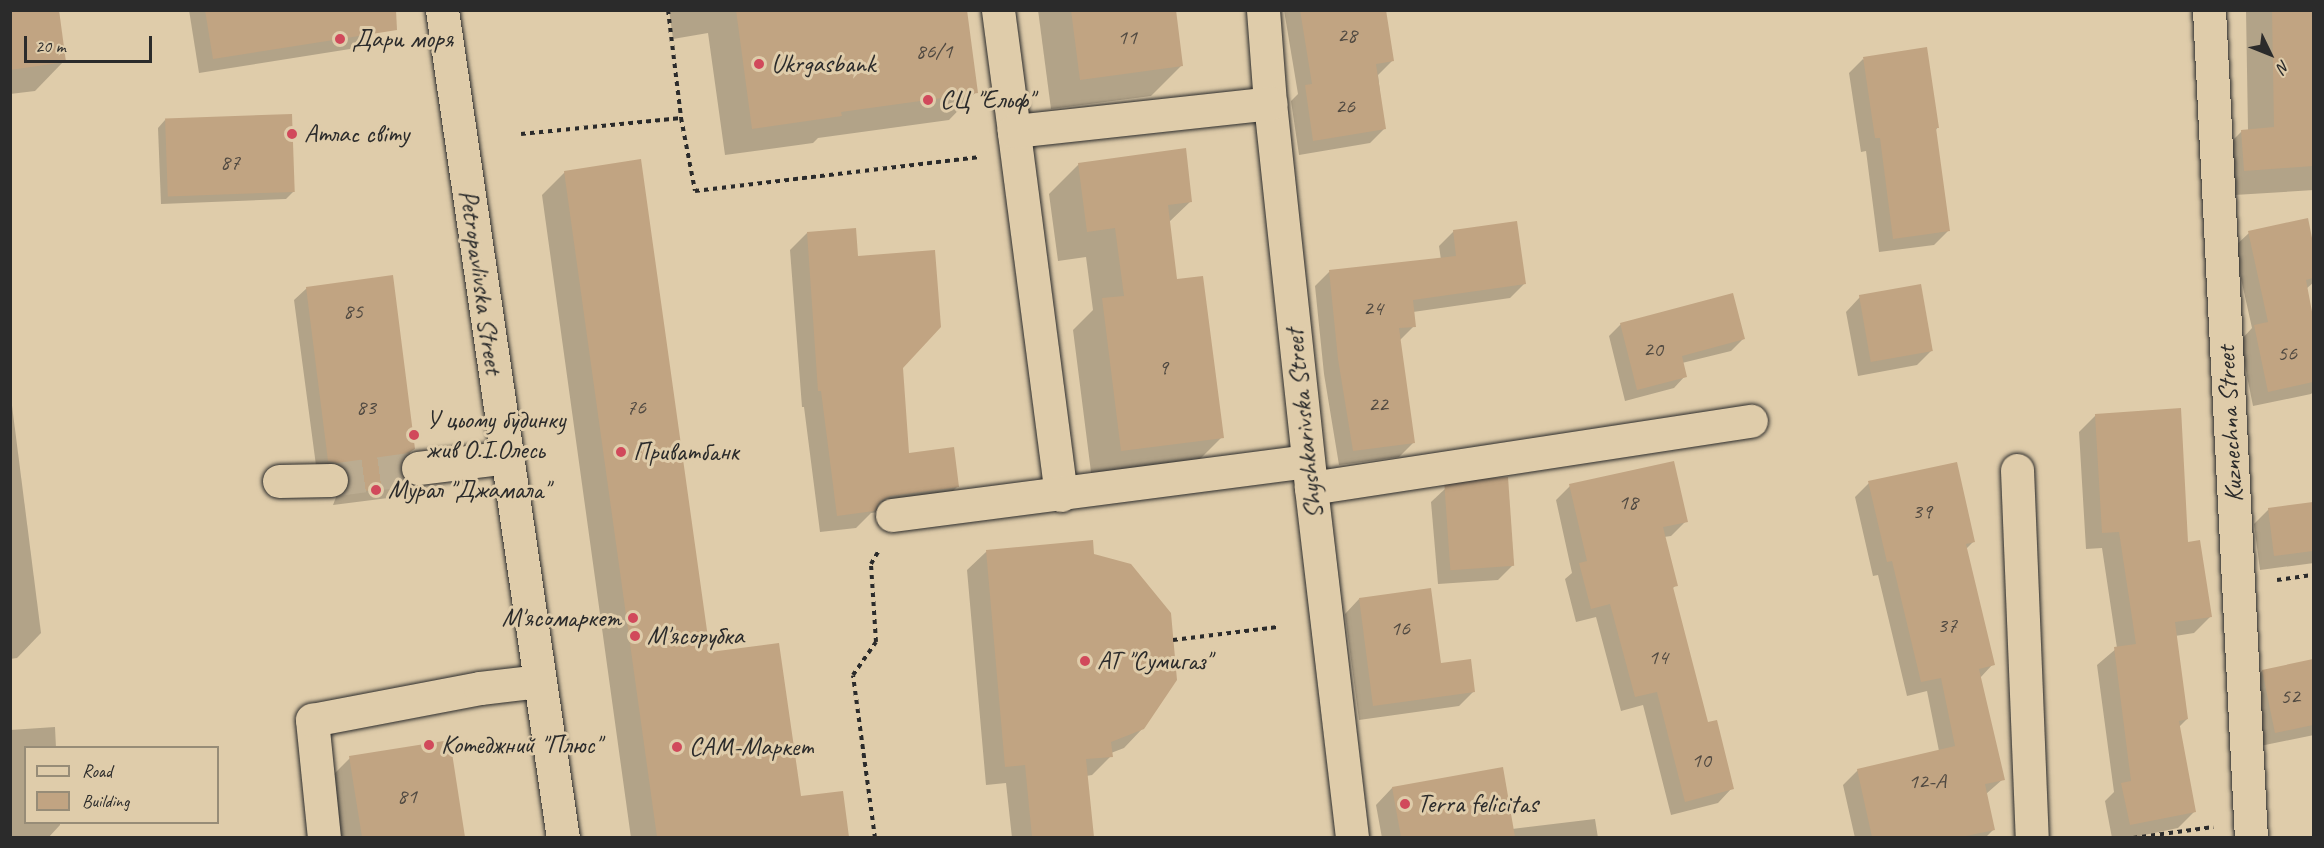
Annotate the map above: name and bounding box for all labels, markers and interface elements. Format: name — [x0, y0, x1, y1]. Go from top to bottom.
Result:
place label: Дари моря — [352, 23, 450, 55]
house number: 28 — [1337, 23, 1357, 49]
scale bar — [27, 24, 154, 62]
north arrow — [2240, 24, 2300, 84]
house number: 11 — [1117, 25, 1137, 51]
marker: Дари моря — [333, 32, 347, 46]
text: 20 m — [35, 35, 66, 57]
house number: 86/1 — [916, 39, 952, 65]
place label: Ukrgasbank — [771, 48, 875, 80]
text: N — [2272, 56, 2294, 77]
marker: Ukrgasbank — [752, 57, 766, 71]
place label: СЦ "Ельф" — [940, 84, 1034, 116]
marker: СЦ "Ельф" — [921, 93, 935, 107]
house number: 26 — [1335, 94, 1355, 120]
place label: Атлас світу — [304, 118, 409, 150]
marker: Атлас світу — [285, 127, 299, 141]
house number: 87 — [220, 150, 240, 176]
street label: Petropavlivska Street — [453, 188, 509, 376]
house number: 24 — [1363, 296, 1383, 322]
house number: 85 — [343, 299, 363, 325]
street label: Shyshkarivska Street — [1279, 328, 1329, 520]
house number: 20 — [1643, 337, 1663, 363]
house number: 56 — [2277, 341, 2297, 367]
street label: Kuznechna Street — [2210, 345, 2250, 503]
house number: 9 — [1158, 355, 1168, 381]
house number: 22 — [1368, 392, 1388, 418]
house number: 83 — [356, 395, 376, 421]
house number: 76 — [626, 395, 646, 421]
place label: У цьому будинку жив О.І.Олесь — [426, 404, 567, 466]
marker: У цьому будинку жив О.І.Олесь — [407, 428, 421, 442]
place label: Приватбанк — [633, 436, 739, 468]
marker: Приватбанк — [614, 445, 628, 459]
place label: Мурал "Джамала" — [388, 474, 549, 506]
marker: Мурал "Джамала" — [369, 483, 383, 497]
house number: 18 — [1618, 490, 1638, 516]
house number: 39 — [1912, 499, 1932, 525]
place label: М'ясомаркет — [502, 602, 621, 634]
marker: М'ясомаркет — [626, 611, 640, 625]
house number: 37 — [1937, 613, 1957, 639]
house number: 16 — [1390, 616, 1410, 642]
place label: М'ясорубка — [647, 620, 744, 652]
marker: М'ясорубка — [628, 629, 642, 643]
place label: АТ "Сумигаз" — [1097, 645, 1211, 677]
house number: 14 — [1648, 645, 1668, 671]
marker: АТ "Сумигаз" — [1078, 654, 1092, 668]
house number: 52 — [2280, 684, 2300, 710]
place label: Котеджний "Плюс" — [441, 729, 601, 761]
place label: САМ-Маркет — [689, 731, 814, 763]
marker: Котеджний "Плюс" — [422, 738, 436, 752]
marker: САМ-Маркет — [670, 740, 684, 754]
legend — [24, 746, 219, 824]
house number: 10 — [1691, 748, 1711, 774]
text: Road — [82, 760, 112, 782]
house number: 12-А — [1908, 769, 1946, 795]
house number: 81 — [397, 784, 417, 810]
place label: Terra felicitas — [1417, 788, 1539, 820]
text: Building — [82, 790, 129, 812]
marker: Terra felicitas — [1398, 797, 1412, 811]

